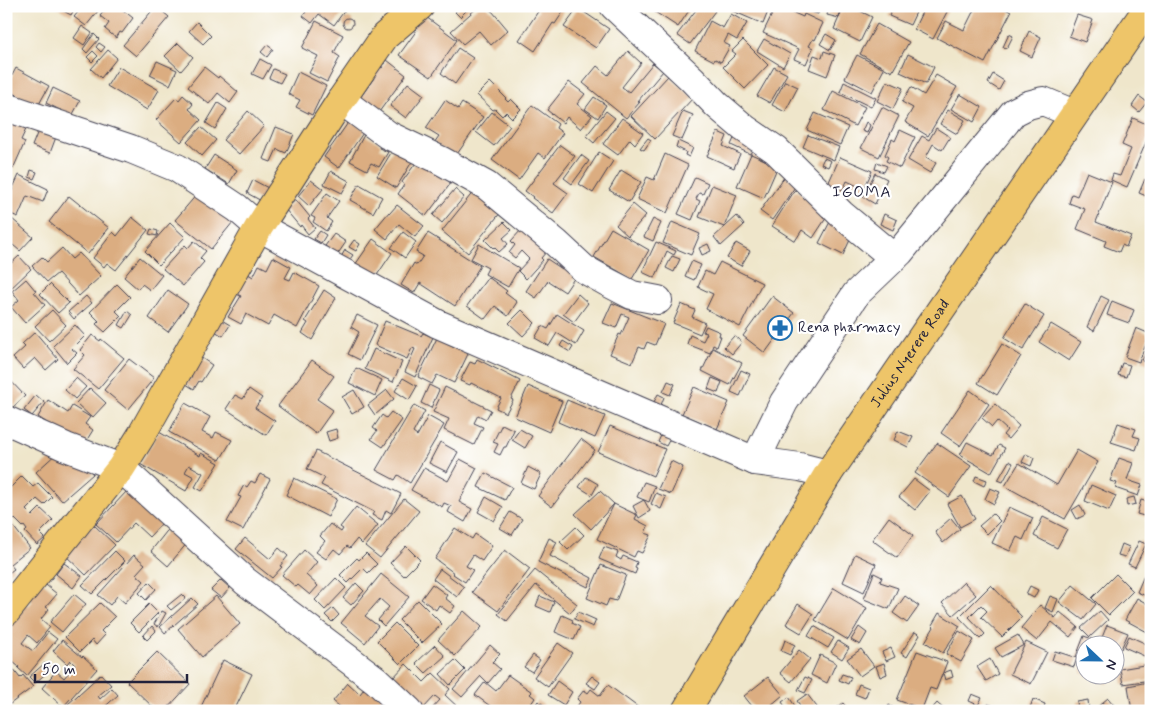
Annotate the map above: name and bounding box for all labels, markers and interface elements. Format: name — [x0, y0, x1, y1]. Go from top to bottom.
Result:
district label: IGOMA — [832, 182, 892, 203]
street label: Julius Nyerere Road — [866, 296, 955, 412]
pharmacy icon: Rena pharmacy — [767, 315, 793, 341]
place label: Rena pharmacy — [798, 318, 901, 338]
north arrow — [1074, 634, 1124, 684]
scale bar — [35, 652, 188, 684]
text: N — [1101, 657, 1121, 672]
text: 50 m — [42, 660, 76, 680]

